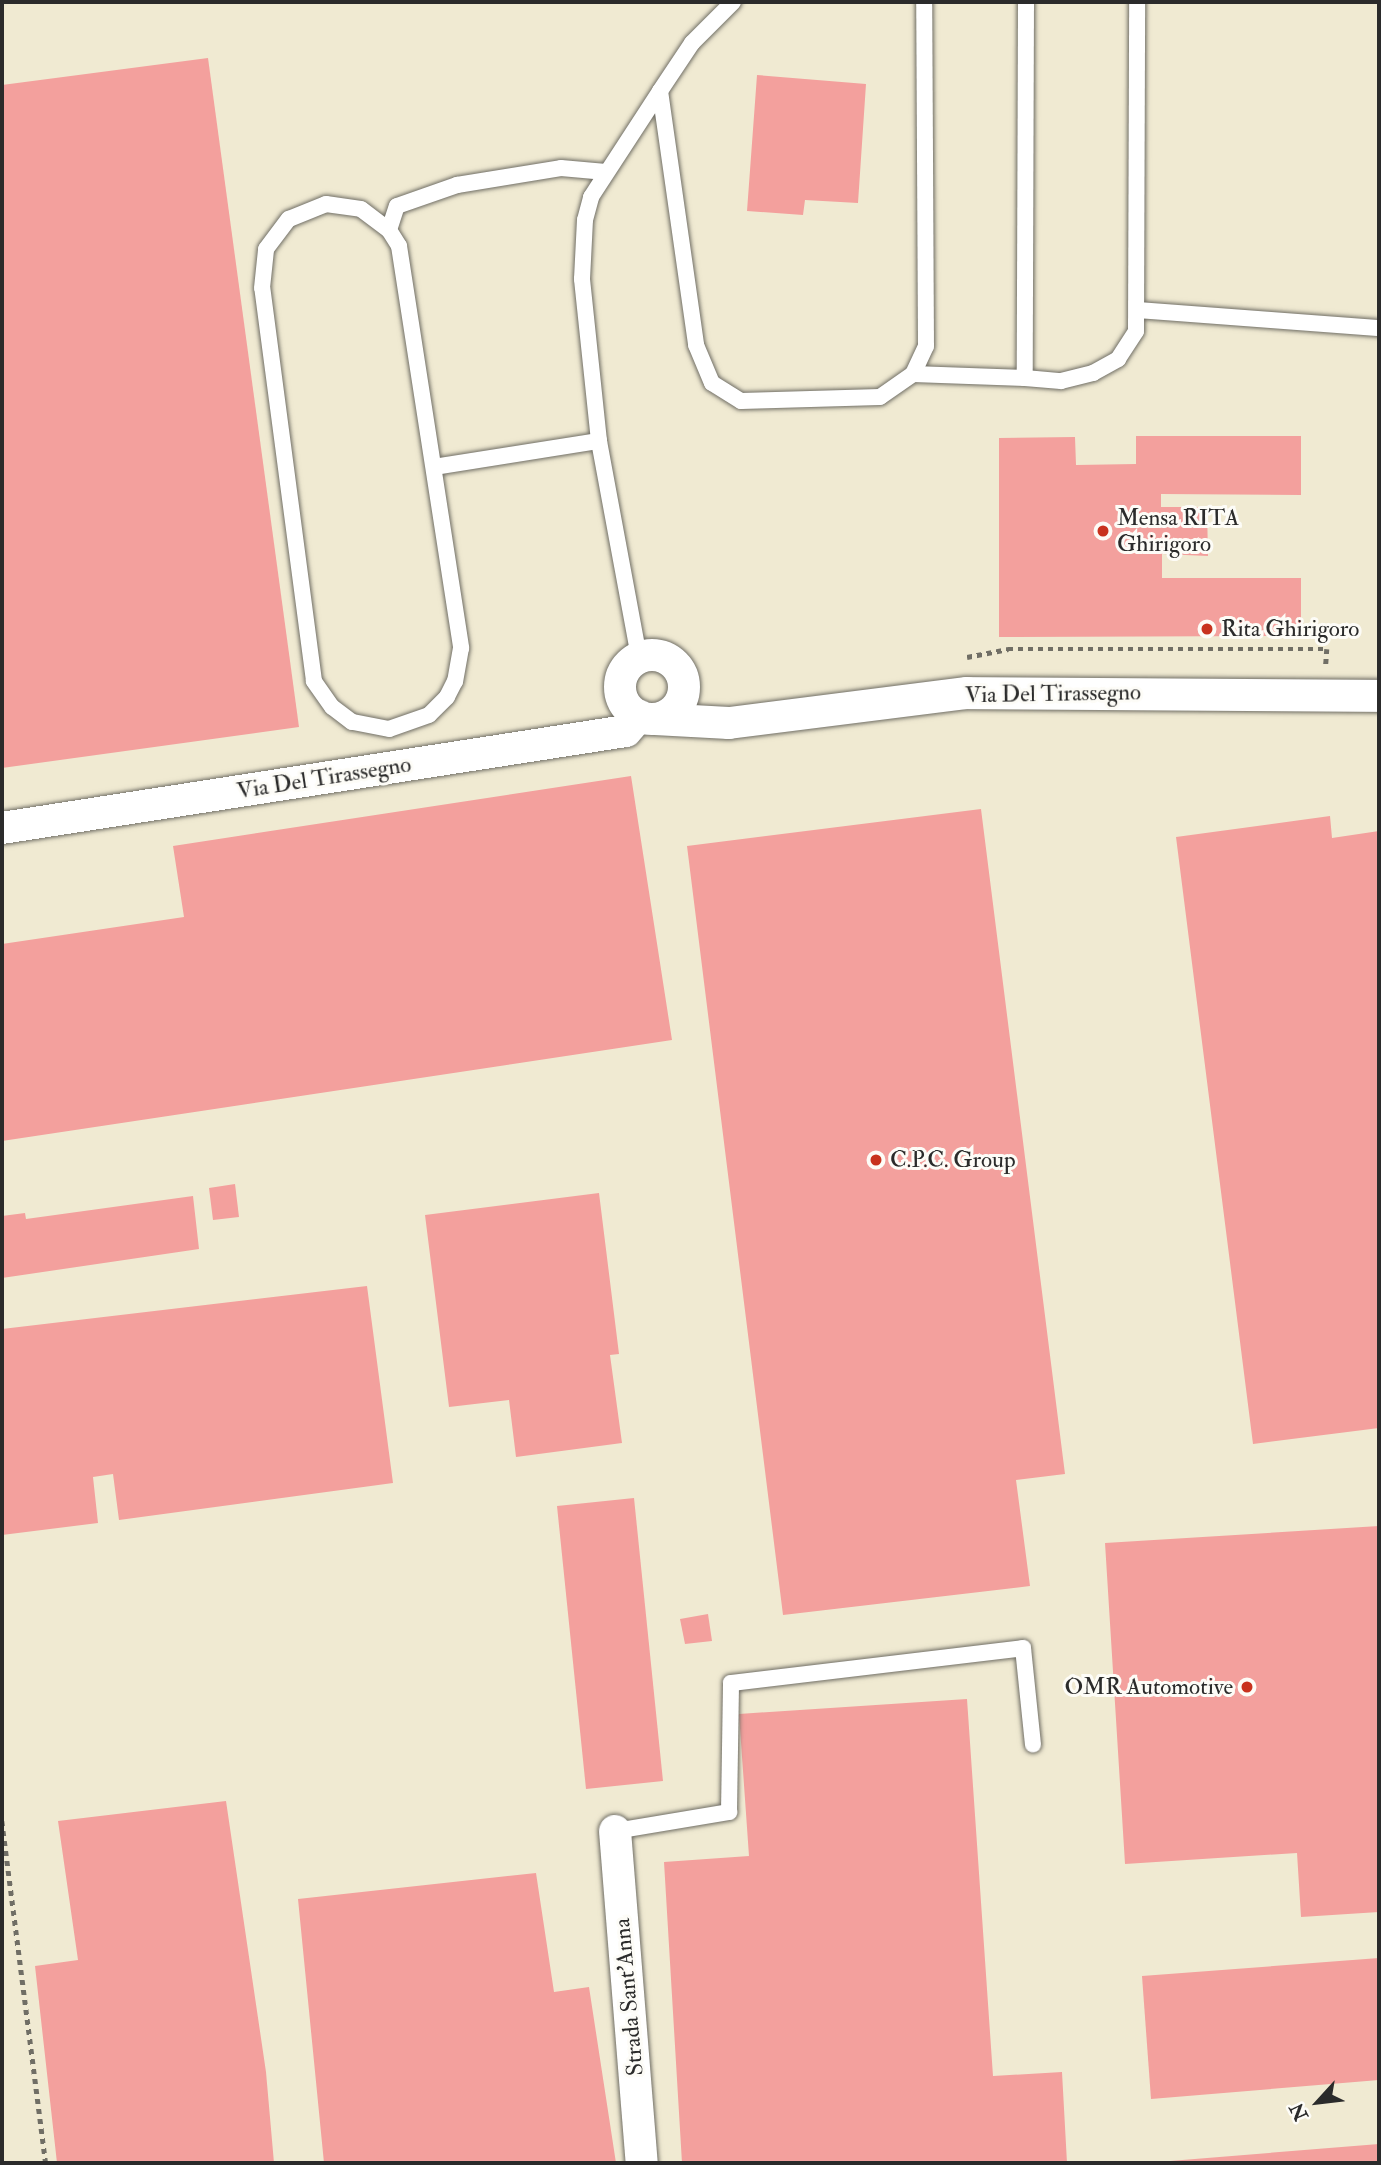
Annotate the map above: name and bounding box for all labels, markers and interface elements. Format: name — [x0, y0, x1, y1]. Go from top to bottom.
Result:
place label: Mensa RITA Ghirigoro — [1117, 504, 1239, 558]
marker: Mensa RITA Ghirigoro — [1095, 523, 1111, 539]
place label: Rita Ghirigoro — [1221, 615, 1359, 643]
marker: Rita Ghirigoro — [1199, 621, 1215, 637]
street label: Via Del Tirassegno — [965, 679, 1141, 709]
street label: Via Del Tirassegno — [235, 751, 413, 805]
place label: C.P.C. Group — [890, 1146, 1016, 1174]
marker: C.P.C. Group — [868, 1152, 884, 1168]
place label: OMR Automotive — [1065, 1673, 1233, 1701]
marker: OMR Automotive — [1239, 1679, 1255, 1695]
street label: Strada Sant'Anna — [608, 1917, 650, 2077]
north arrow — [1283, 2067, 1353, 2137]
text: N — [1285, 2099, 1314, 2125]

